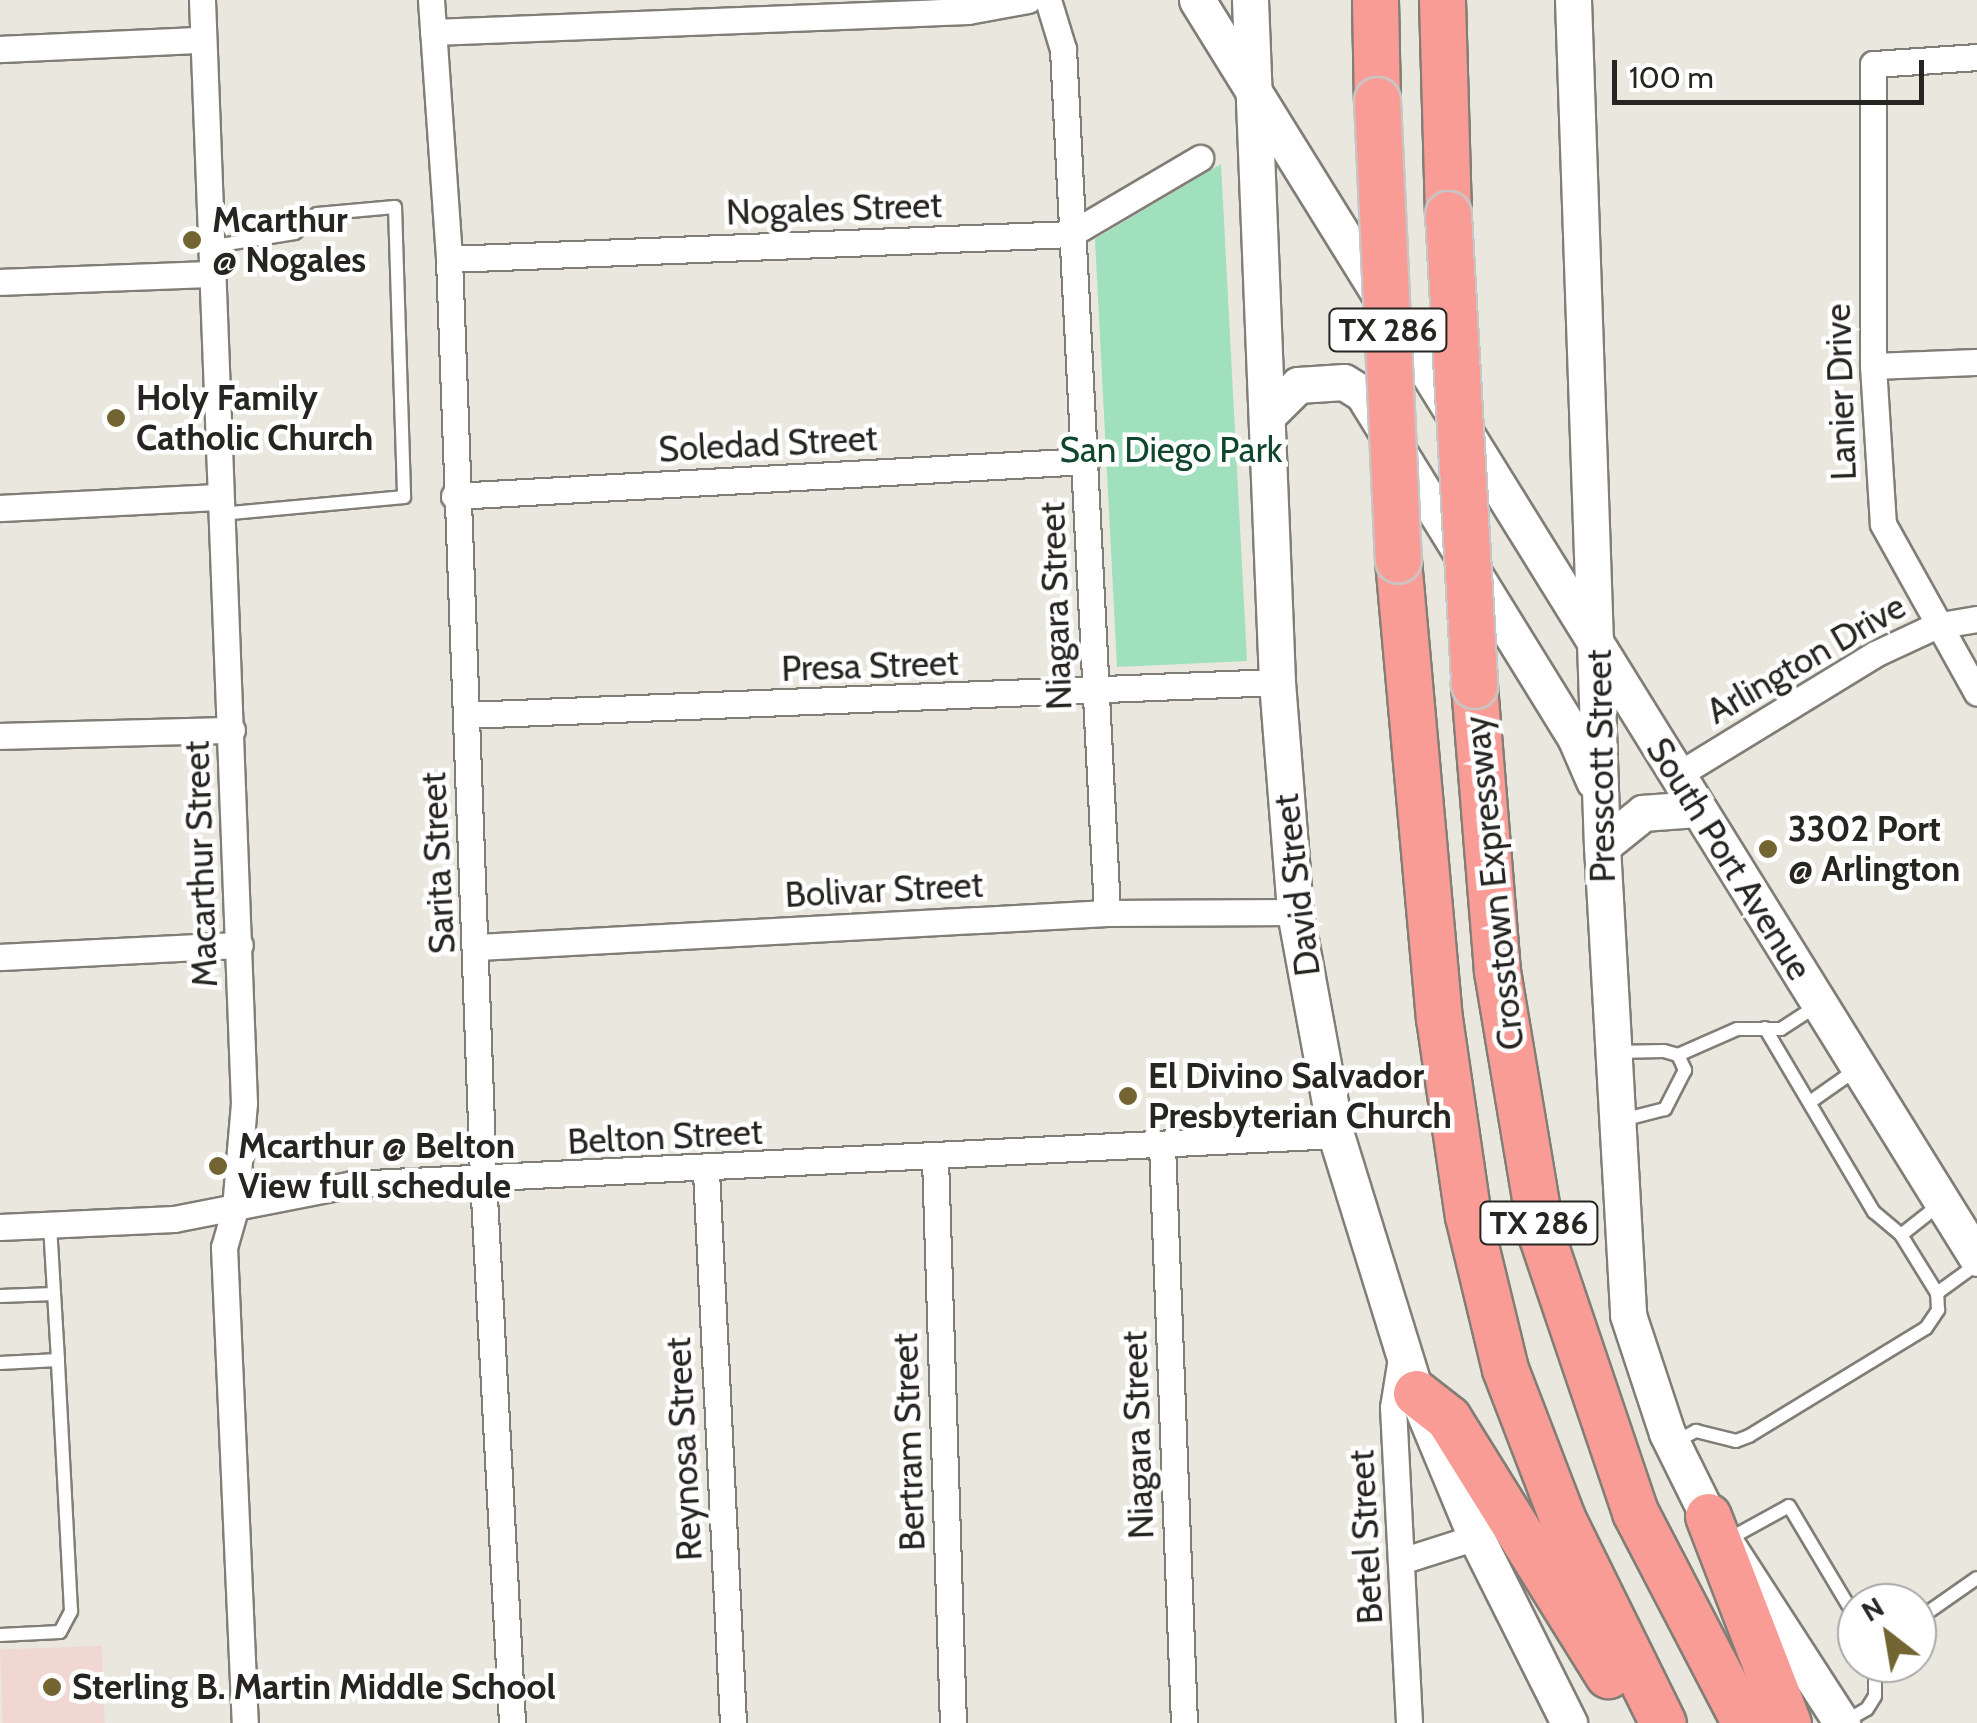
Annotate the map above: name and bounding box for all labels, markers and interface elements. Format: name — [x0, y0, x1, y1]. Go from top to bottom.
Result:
scale bar — [1617, 40, 1930, 102]
text: 100 m — [1629, 59, 1714, 96]
street label: Nogales Street — [725, 184, 943, 234]
place label: Mcarthur @ Nogales — [212, 199, 366, 281]
marker: Mcarthur @ Nogales — [181, 229, 203, 251]
road number: TX 286 — [1328, 303, 1448, 357]
street label: Lanier Drive — [1817, 303, 1865, 481]
place label: Holy Family Catholic Church — [136, 377, 373, 459]
marker: Holy Family Catholic Church — [105, 407, 127, 429]
street label: Soledad Street — [657, 417, 879, 471]
park label: San Diego Park — [1060, 429, 1282, 471]
street label: Niagara Street — [1031, 501, 1081, 711]
street label: Arlington Drive — [1699, 585, 1913, 733]
street label: Presa Street — [781, 642, 959, 690]
street label: Presscott Street — [1578, 649, 1624, 883]
street label: Crosstown Expressway — [1456, 714, 1532, 1052]
street label: South Port Avenue — [1638, 730, 1820, 988]
street label: Macarthur Street — [176, 740, 226, 988]
street label: Sarita Street — [412, 771, 464, 955]
street label: David Street — [1265, 792, 1329, 978]
place label: 3302 Port @ Arlington — [1788, 808, 1960, 890]
marker: 3302 Port @ Arlington — [1757, 838, 1779, 860]
street label: Bolivar Street — [784, 864, 984, 916]
place label: El Divino Salvador Presbyterian Church — [1148, 1055, 1452, 1137]
marker: El Divino Salvador Presbyterian Church — [1117, 1085, 1139, 1107]
street label: Belton Street — [566, 1111, 764, 1163]
place label: Mcarthur @ Belton View full schedule — [238, 1125, 515, 1207]
marker: Mcarthur @ Belton View full schedule — [207, 1155, 229, 1177]
road number: TX 286 — [1479, 1196, 1599, 1250]
street label: Niagara Street — [1113, 1330, 1163, 1540]
street label: Bertram Street — [884, 1332, 934, 1552]
street label: Reynosa Street — [657, 1336, 711, 1562]
street label: Betel Street — [1340, 1449, 1392, 1625]
north arrow — [1837, 1583, 1937, 1683]
text: N — [1855, 1589, 1890, 1629]
place label: Sterling B. Martin Middle School — [72, 1666, 556, 1708]
marker: Sterling B. Martin Middle School — [41, 1676, 63, 1698]

